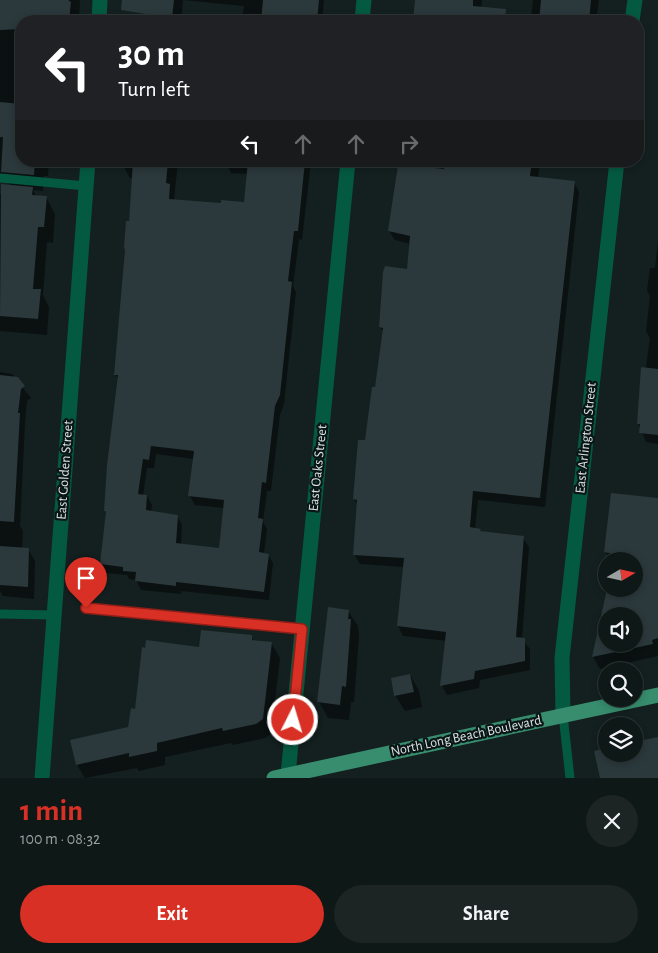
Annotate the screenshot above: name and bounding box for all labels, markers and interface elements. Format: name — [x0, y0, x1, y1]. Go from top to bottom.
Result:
icon: left — [35, 35, 100, 100]
text: 30 m — [118, 37, 185, 72]
text: Turn left — [118, 78, 190, 100]
icon: left — [236, 130, 264, 158]
icon: ahead — [289, 130, 317, 158]
icon: ahead — [342, 130, 370, 158]
icon: right — [395, 130, 423, 158]
street label: East Arlington Street — [573, 381, 599, 494]
street label: East Golden Street — [55, 419, 75, 520]
street label: East Oaks Street — [306, 423, 330, 512]
north arrow — [598, 552, 642, 598]
map controls — [598, 552, 643, 762]
pin — [65, 557, 107, 608]
icon: arrive — [72, 564, 100, 592]
button: sound — [598, 607, 643, 652]
button: search — [598, 662, 643, 707]
position arrow — [266, 693, 318, 745]
street label: North Long Beach Boulevard — [389, 713, 543, 759]
button: layers — [598, 717, 643, 762]
button: close — [586, 795, 638, 847]
text: 1 min — [20, 796, 83, 826]
text: 100 m · 08:32 — [20, 831, 100, 847]
button: Exit — [20, 885, 324, 943]
button: Share — [334, 885, 638, 943]

